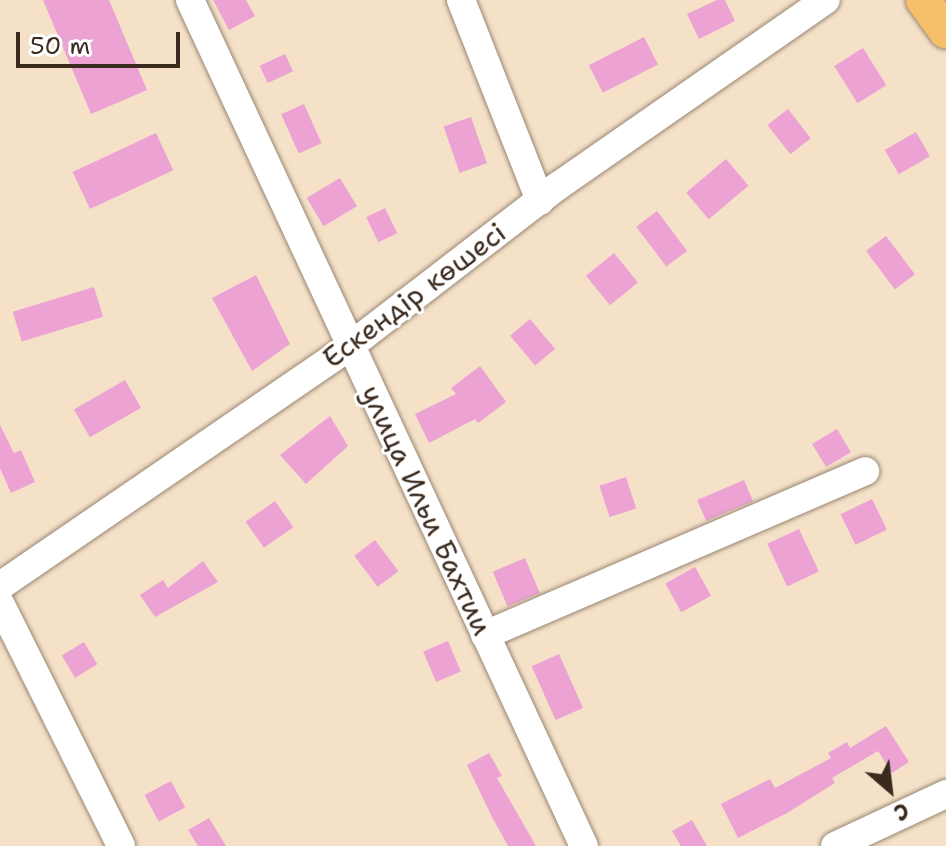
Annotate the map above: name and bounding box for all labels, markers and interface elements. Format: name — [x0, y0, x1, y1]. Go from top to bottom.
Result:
scale bar — [20, 16, 184, 66]
text: 50 m — [30, 30, 90, 62]
street label: Ескендір көшесі — [316, 215, 512, 375]
street label: улица Ильи Бахтии — [354, 380, 500, 640]
north arrow — [850, 750, 930, 830]
text: С — [889, 796, 914, 828]

